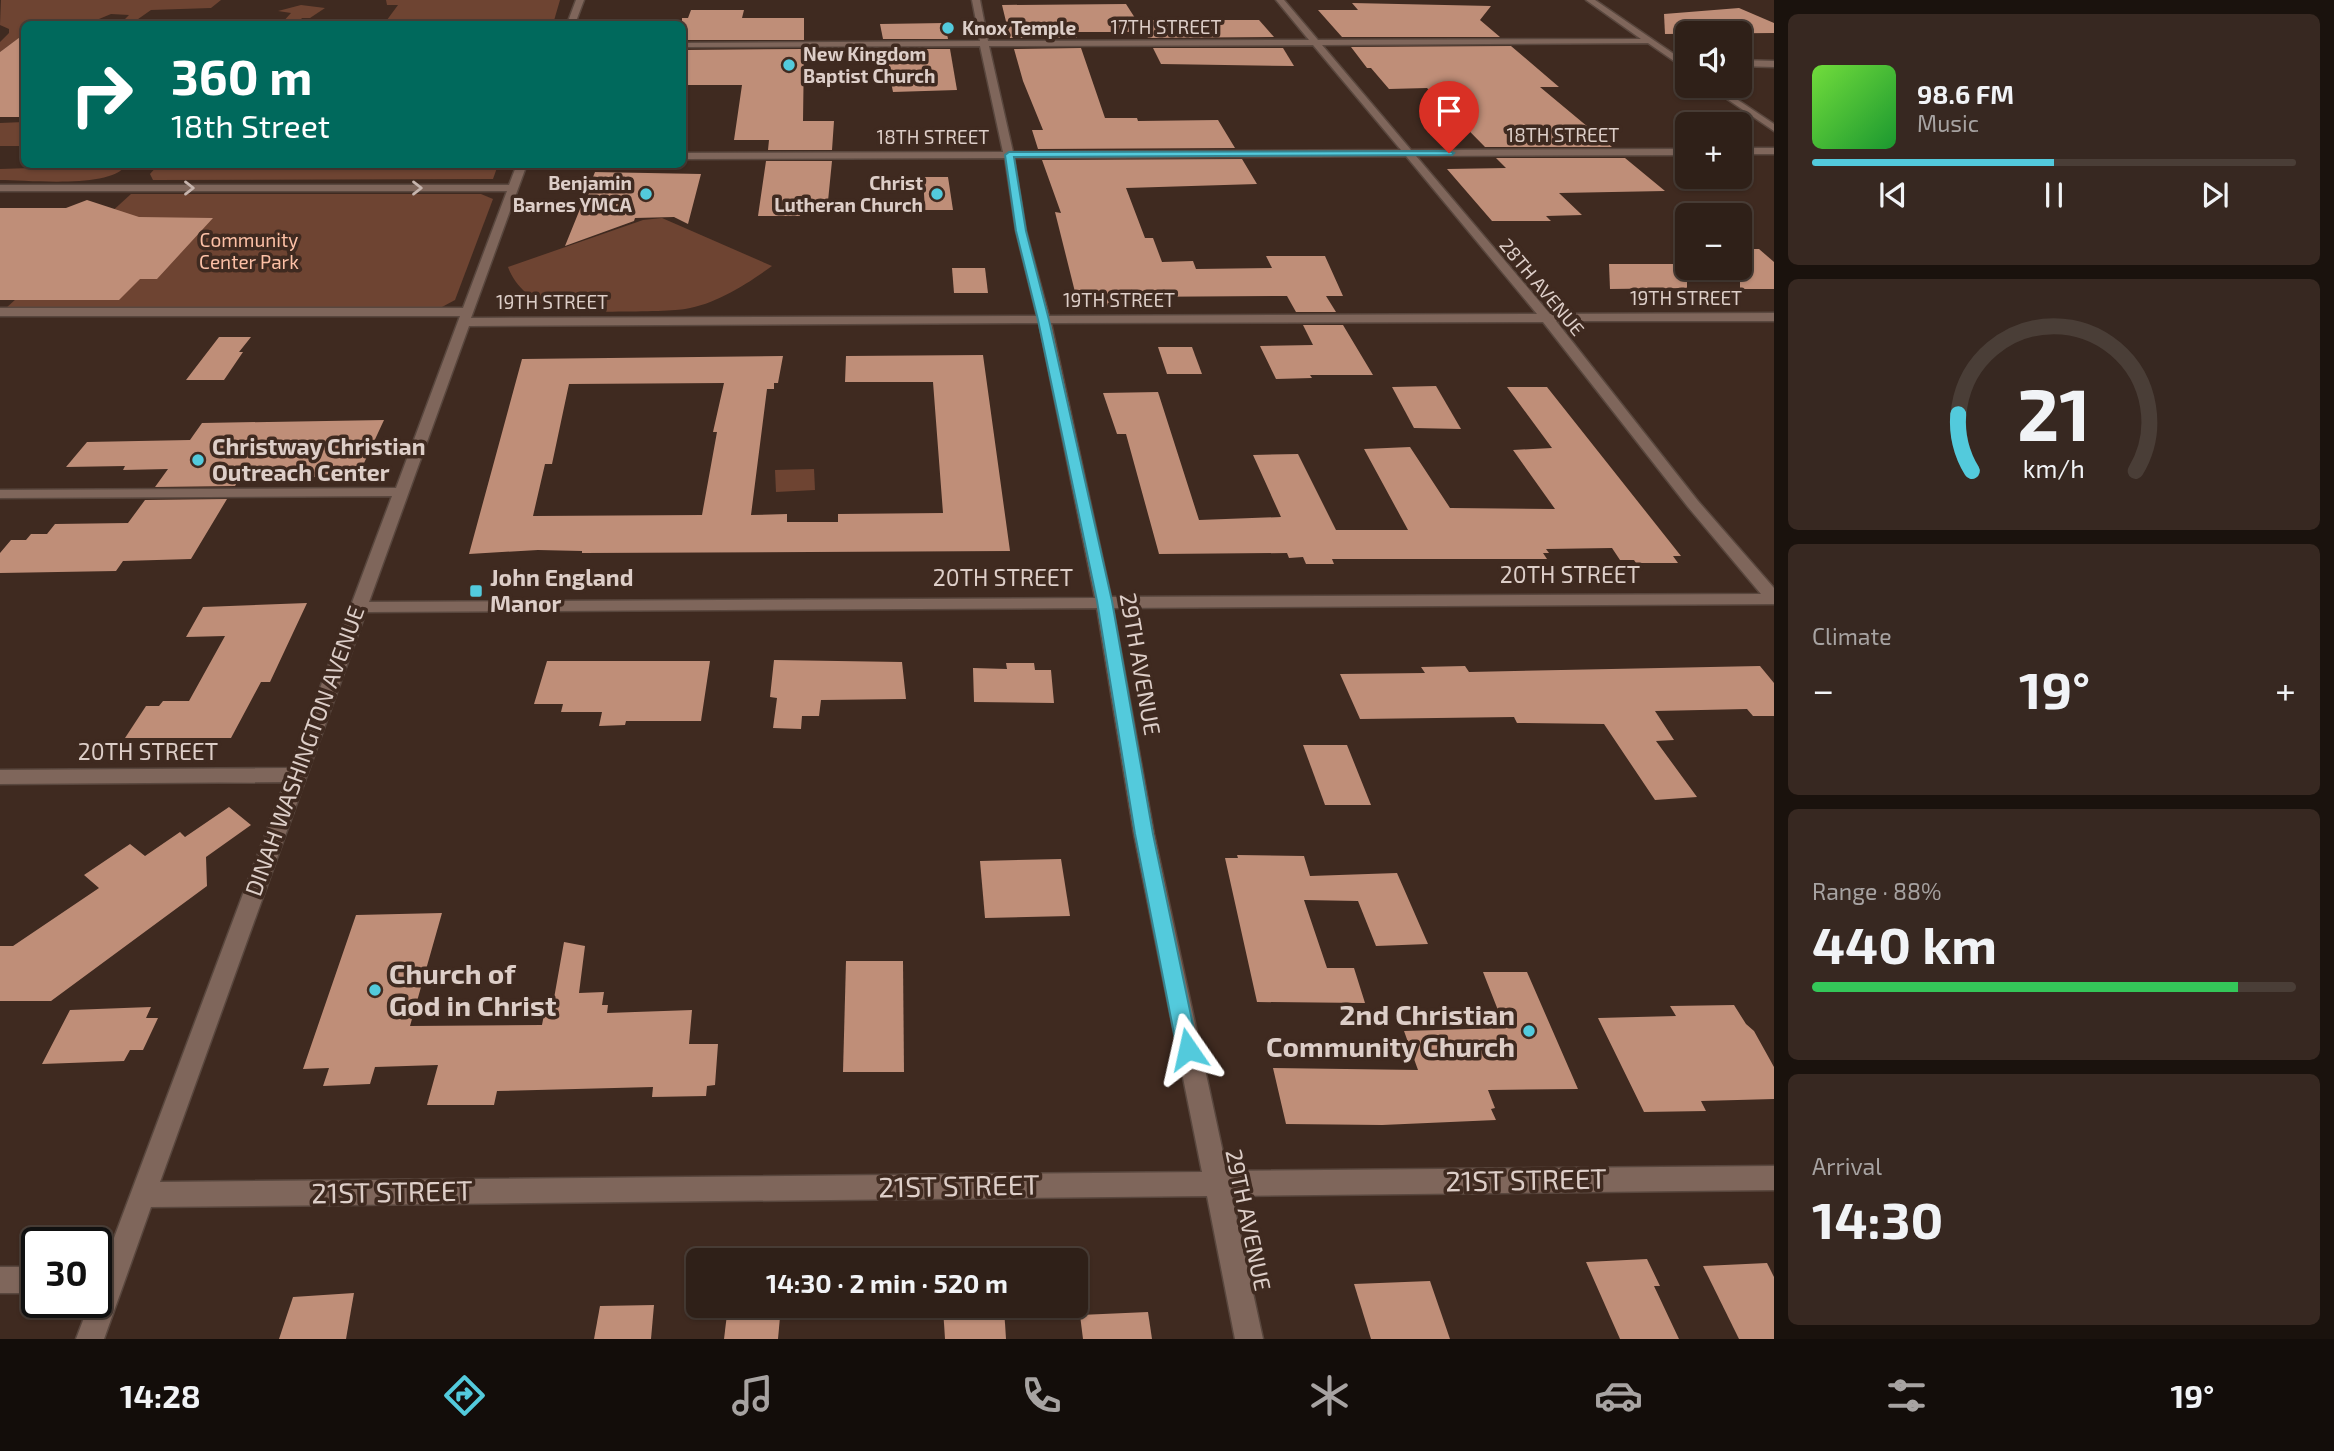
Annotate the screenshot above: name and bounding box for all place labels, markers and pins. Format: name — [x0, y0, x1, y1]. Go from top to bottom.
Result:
place label: Knox Temple — [962, 16, 1077, 39]
marker: Knox Temple — [940, 20, 956, 36]
place label: New Kingdom Baptist Church — [803, 42, 935, 87]
marker: New Kingdom Baptist Church — [781, 57, 797, 73]
pin — [1419, 81, 1479, 153]
place label: Benjamin Barnes YMCA — [513, 171, 633, 216]
place label: Christ Lutheran Church — [774, 171, 923, 216]
marker: Benjamin Barnes YMCA — [638, 186, 654, 202]
marker: Christ Lutheran Church — [929, 186, 945, 202]
place label: Christway Christian Outreach Center — [212, 432, 426, 486]
marker: Christway Christian Outreach Center — [190, 452, 206, 468]
place label: John England Manor — [490, 563, 633, 617]
marker: John England Manor — [468, 583, 484, 599]
place label: Church of God in Christ — [389, 956, 556, 1022]
marker: Church of God in Christ — [367, 982, 383, 998]
place label: 2nd Christian Community Church — [1266, 997, 1515, 1063]
marker: 2nd Christian Community Church — [1521, 1023, 1537, 1039]

